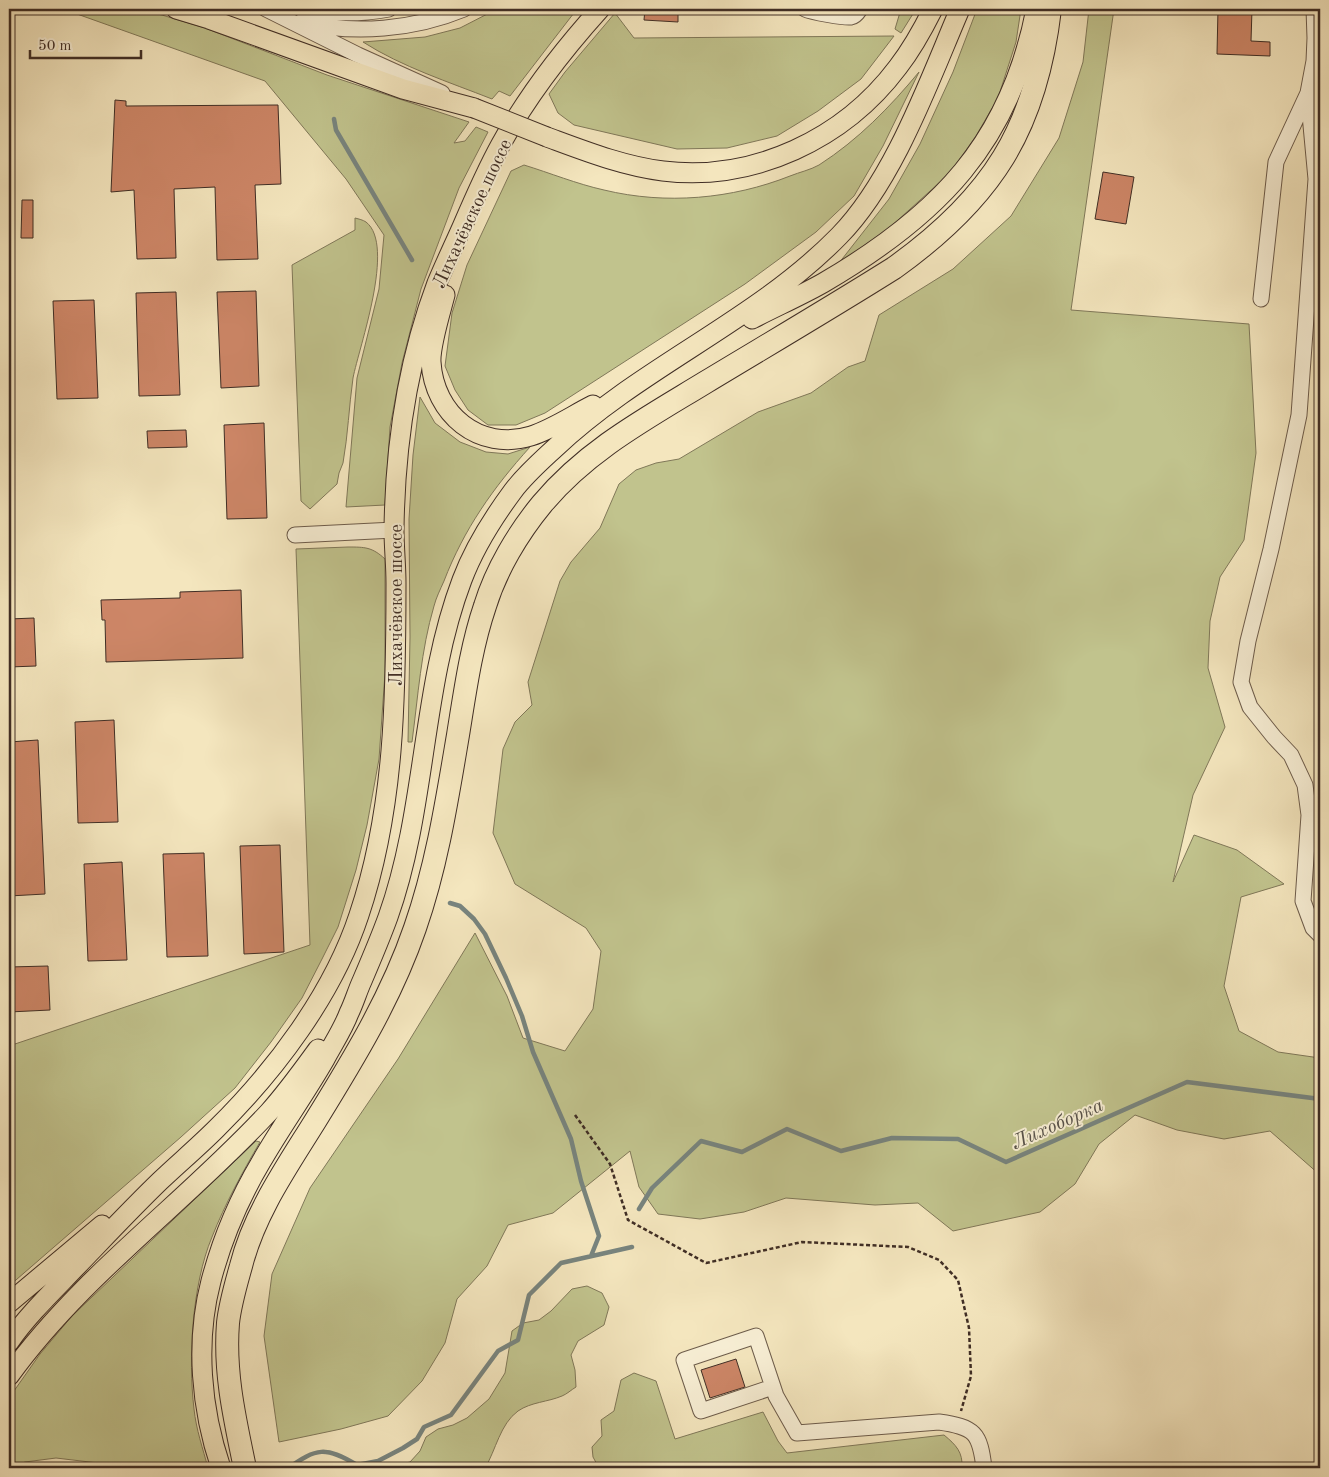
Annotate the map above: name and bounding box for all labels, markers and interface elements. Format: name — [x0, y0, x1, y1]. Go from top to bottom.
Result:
scale bar — [30, 28, 141, 60]
text: 50 m — [38, 39, 72, 54]
street label: Лихачёвское шоссе — [430, 137, 516, 292]
street label: Лихачёвское шоссе — [388, 524, 407, 686]
water label: Лихоборка — [1009, 1096, 1107, 1154]

